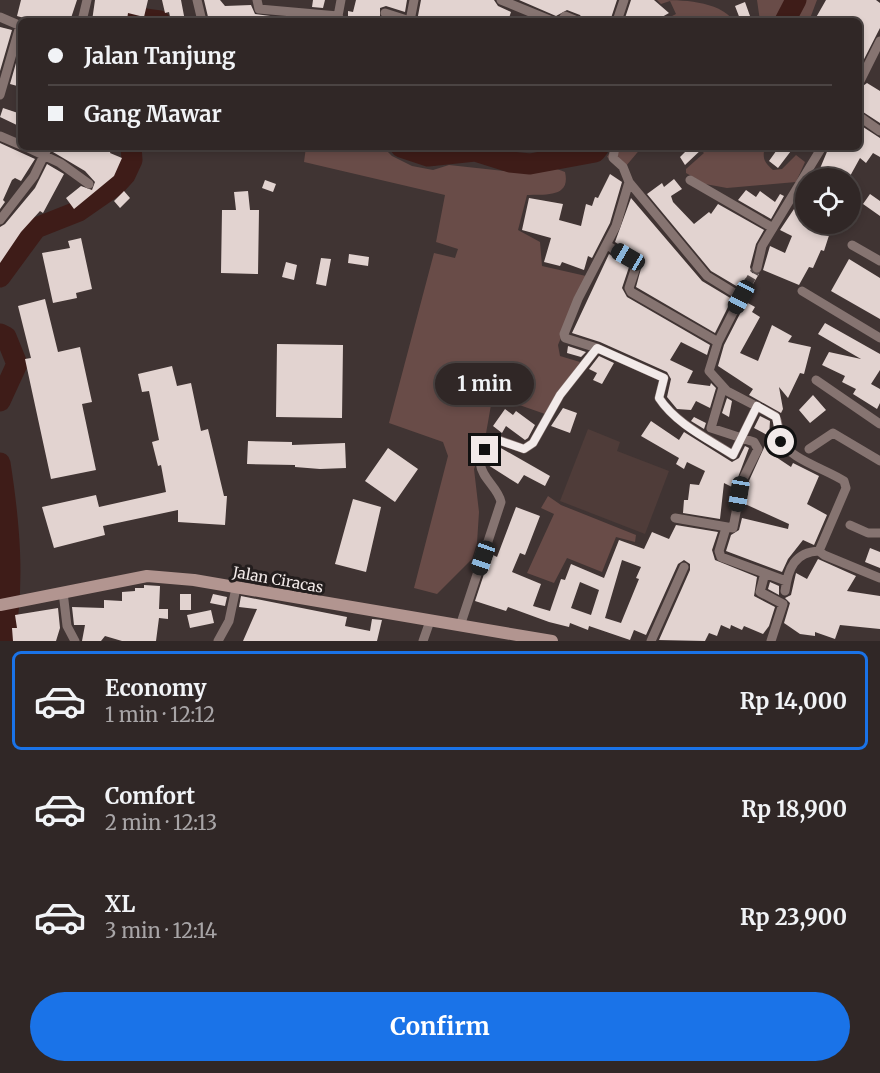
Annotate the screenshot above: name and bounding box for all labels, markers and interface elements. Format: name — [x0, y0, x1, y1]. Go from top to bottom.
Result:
text: Jalan Tanjung — [84, 42, 235, 70]
text: Gang Mawar — [84, 100, 222, 128]
map controls — [795, 168, 861, 234]
button: locate — [795, 168, 861, 234]
car — [608, 240, 648, 274]
car — [725, 277, 757, 317]
callout: 1 min — [436, 363, 534, 405]
text: 1 min — [457, 371, 512, 396]
route start — [767, 428, 794, 455]
route end — [471, 436, 498, 463]
car — [727, 475, 751, 513]
car — [469, 538, 497, 578]
street label: Jalan Ciracas — [230, 562, 325, 597]
icon: car — [33, 674, 87, 728]
text: Economy — [105, 674, 206, 702]
text: Rp 14,000 — [740, 687, 847, 715]
text: 1 min · 12:12 — [105, 702, 215, 727]
icon: car — [33, 782, 87, 836]
text: Comfort — [105, 782, 195, 810]
text: Rp 18,900 — [741, 795, 847, 823]
text: 2 min · 12:13 — [105, 810, 217, 835]
icon: car — [33, 890, 87, 944]
text: XL — [105, 890, 135, 918]
text: Rp 23,900 — [740, 903, 847, 931]
text: 3 min · 12:14 — [105, 918, 217, 943]
button: Confirm — [30, 992, 850, 1061]

